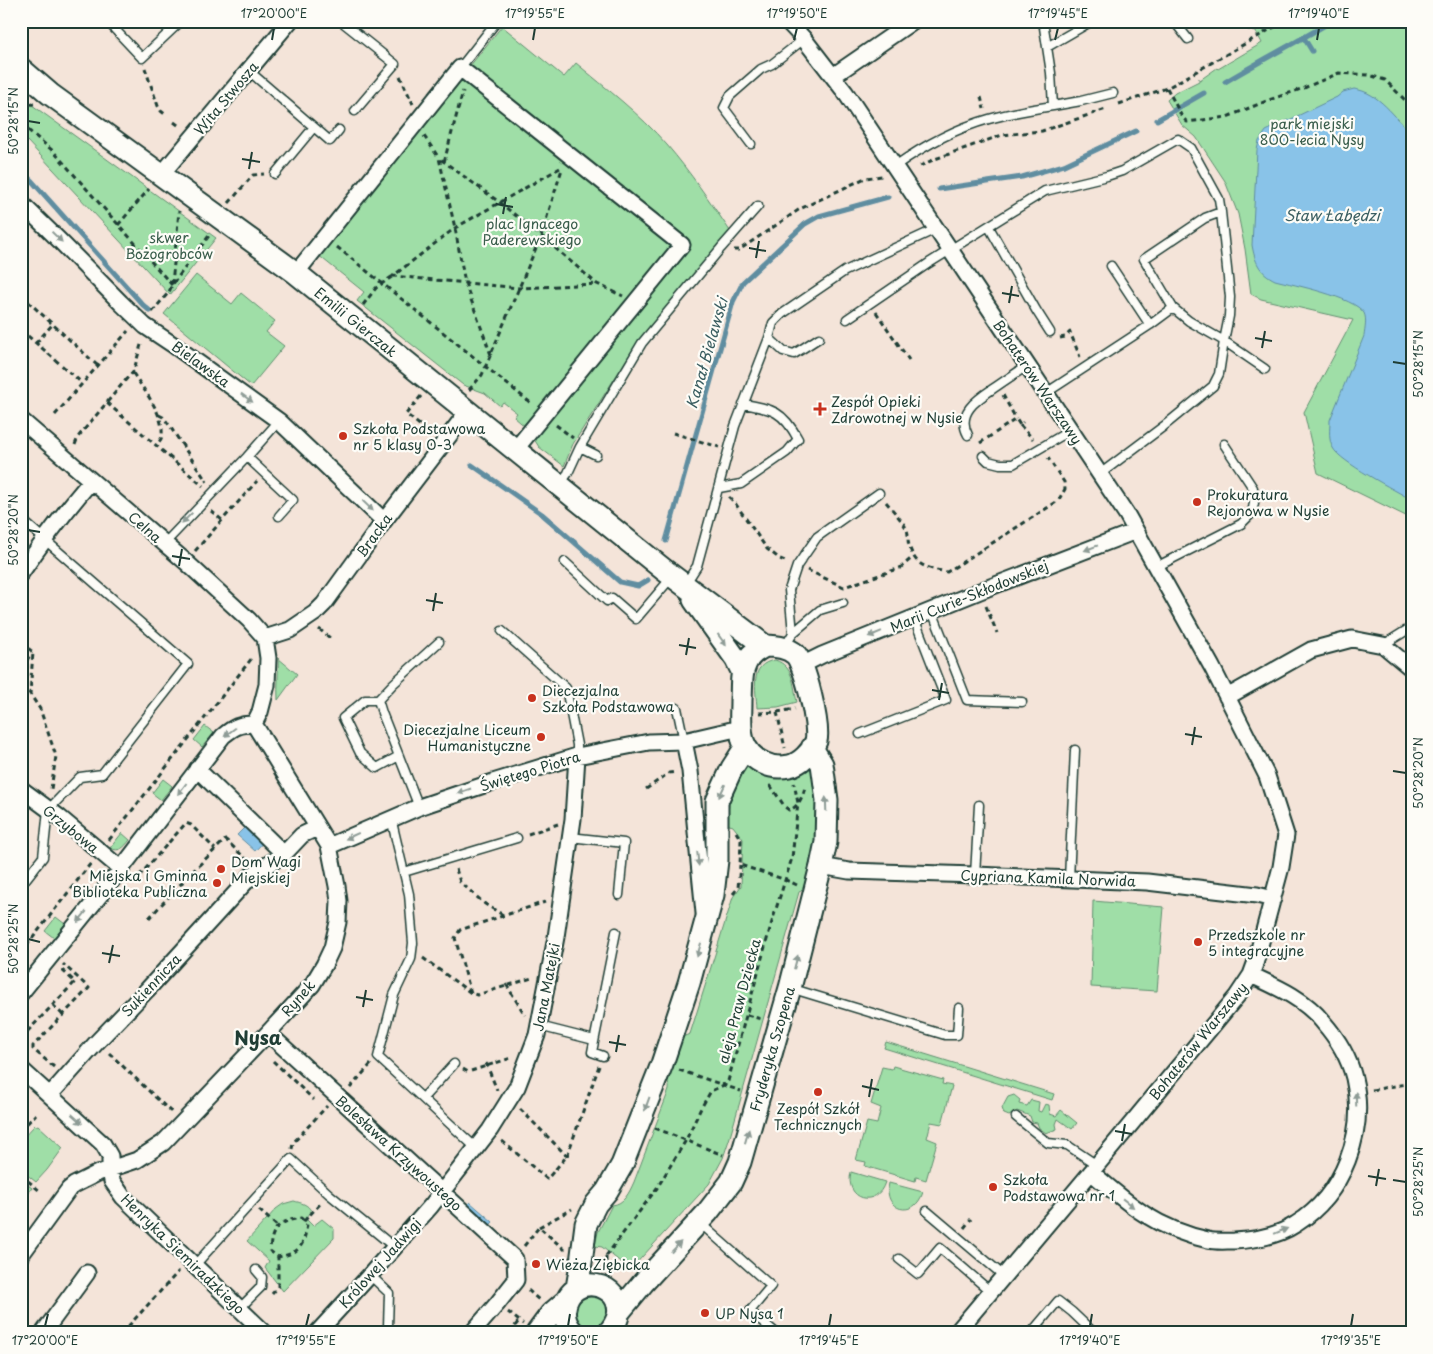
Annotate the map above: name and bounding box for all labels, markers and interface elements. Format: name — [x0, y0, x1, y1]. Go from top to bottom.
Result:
text: 17°20'00"E — [241, 4, 307, 22]
text: 17°19'55"E — [505, 4, 565, 22]
text: 17°19'50"E — [766, 4, 828, 22]
text: 17°19'45"E — [1028, 4, 1088, 22]
text: 17°19'40"E — [1288, 4, 1350, 22]
street label: Wita Stwosza — [189, 56, 263, 140]
text: 50°28'15"N — [4, 87, 22, 155]
park label: park miejski 800-lecia Nysy — [1260, 113, 1364, 150]
water label: Staw Łabędzi — [1284, 203, 1382, 226]
park label: plac Ignacego Paderewskiego — [483, 213, 582, 250]
park label: skwer Bożogrobców — [125, 227, 213, 264]
one-way arrow — [50, 231, 62, 243]
street label: Emilii Gierczak — [310, 282, 402, 362]
water label: Kanał Bielawski — [679, 292, 734, 411]
street label: Bohaterów Warszawy — [988, 315, 1088, 449]
text: 50°28'15"N — [1409, 330, 1427, 398]
street label: Bielawska — [168, 336, 235, 392]
place label: Zespół Opieki Zdrowotnej w Nysie — [831, 391, 963, 428]
one-way arrow — [240, 392, 253, 403]
marker: Zespół Opieki Zdrowotnej w Nysie — [813, 402, 827, 416]
place label: Szkoła Podstawowa nr 5 klasy 0-3 — [353, 418, 486, 455]
marker: Szkoła Podstawowa nr 5 klasy 0-3 — [337, 430, 349, 442]
place label: Prokuratura Rejonowa w Nysie — [1207, 484, 1329, 521]
text: 50°28'20"N — [4, 494, 22, 566]
marker: Prokuratura Rejonowa w Nysie — [1191, 496, 1203, 508]
one-way arrow — [361, 500, 373, 512]
street label: Celna — [124, 506, 167, 548]
street label: Bracka — [351, 509, 397, 561]
one-way arrow — [181, 512, 193, 524]
one-way arrow — [1083, 544, 1098, 552]
street label: Marii Curie-Skłodowskiej — [887, 555, 1051, 637]
one-way arrow — [868, 630, 882, 638]
one-way arrow — [717, 633, 727, 647]
place label: Diecezjalna Szkoła Podstawowa — [542, 680, 675, 717]
marker: Diecezjalna Szkoła Podstawowa — [526, 692, 538, 704]
place label: Diecezjalne Liceum Humanistyczne — [403, 719, 531, 756]
one-way arrow — [223, 726, 236, 737]
marker: Diecezjalne Liceum Humanistyczne — [535, 731, 547, 743]
text: 50°28'20"N — [1409, 737, 1427, 809]
street label: Świętego Piotra — [477, 746, 583, 796]
one-way arrow — [176, 782, 187, 795]
one-way arrow — [717, 783, 726, 798]
one-way arrow — [456, 788, 471, 796]
one-way arrow — [822, 795, 830, 811]
street label: Grzybowa — [38, 800, 104, 858]
one-way arrow — [345, 832, 359, 840]
place label: Dom Wagi Miejskiej — [231, 851, 301, 888]
one-way arrow — [695, 851, 703, 867]
marker: Dom Wagi Miejskiej — [215, 863, 227, 875]
street label: Cypriana Kamila Norwida — [960, 864, 1136, 892]
place label: Miejska i Gminna Biblioteka Publiczna — [72, 865, 207, 902]
marker: Miejska i Gminna Biblioteka Publiczna — [211, 877, 223, 889]
text: 50°28'25"N — [4, 904, 22, 974]
one-way arrow — [76, 911, 87, 924]
place label: Przedszkole nr 5 integracyjne — [1208, 924, 1306, 961]
street label: aleja Praw Dziecka — [712, 936, 766, 1066]
marker: Przedszkole nr 5 integracyjne — [1192, 936, 1204, 948]
street label: Jana Matejki — [527, 941, 565, 1033]
one-way arrow — [694, 943, 702, 958]
street label: Sukiennicza — [116, 949, 186, 1021]
one-way arrow — [793, 955, 801, 970]
street label: Rynek — [276, 975, 320, 1021]
street label: Bohaterów Warszawy — [1144, 978, 1252, 1104]
street label: Fryderyka Szopena — [744, 984, 800, 1114]
district label: Nysa — [234, 1023, 282, 1051]
marker: Zespół Szkół Technicznych — [812, 1086, 824, 1098]
street label: Bolesława Krzywoustego — [331, 1090, 467, 1216]
one-way arrow — [1352, 1091, 1360, 1107]
one-way arrow — [643, 1097, 651, 1112]
place label: Zespół Szkół Technicznych — [774, 1098, 862, 1135]
one-way arrow — [71, 1113, 83, 1125]
one-way arrow — [744, 1128, 752, 1143]
text: 50°28'25"N — [1409, 1147, 1427, 1217]
place label: Szkoła Podstawowa nr 1 — [1003, 1169, 1115, 1206]
marker: Szkoła Podstawowa nr 1 — [987, 1181, 999, 1193]
street label: Henryka Siemiradzkiego — [116, 1189, 250, 1319]
one-way arrow — [1122, 1198, 1135, 1209]
street label: Królowej Jadwigi — [334, 1213, 426, 1313]
one-way arrow — [1274, 1227, 1289, 1235]
one-way arrow — [670, 1241, 682, 1253]
place label: Wieża Ziębicka — [546, 1254, 650, 1275]
marker: Wieża Ziębicka — [530, 1258, 542, 1270]
place label: UP Nysa 1 — [715, 1303, 784, 1324]
marker: UP Nysa 1 — [699, 1307, 711, 1319]
text: 17°20'00"E — [12, 1331, 78, 1349]
text: 17°19'55"E — [276, 1331, 336, 1349]
text: 17°19'50"E — [537, 1331, 599, 1349]
text: 17°19'45"E — [799, 1331, 859, 1349]
text: 17°19'40"E — [1059, 1331, 1121, 1349]
text: 17°19'35"E — [1321, 1331, 1381, 1349]

